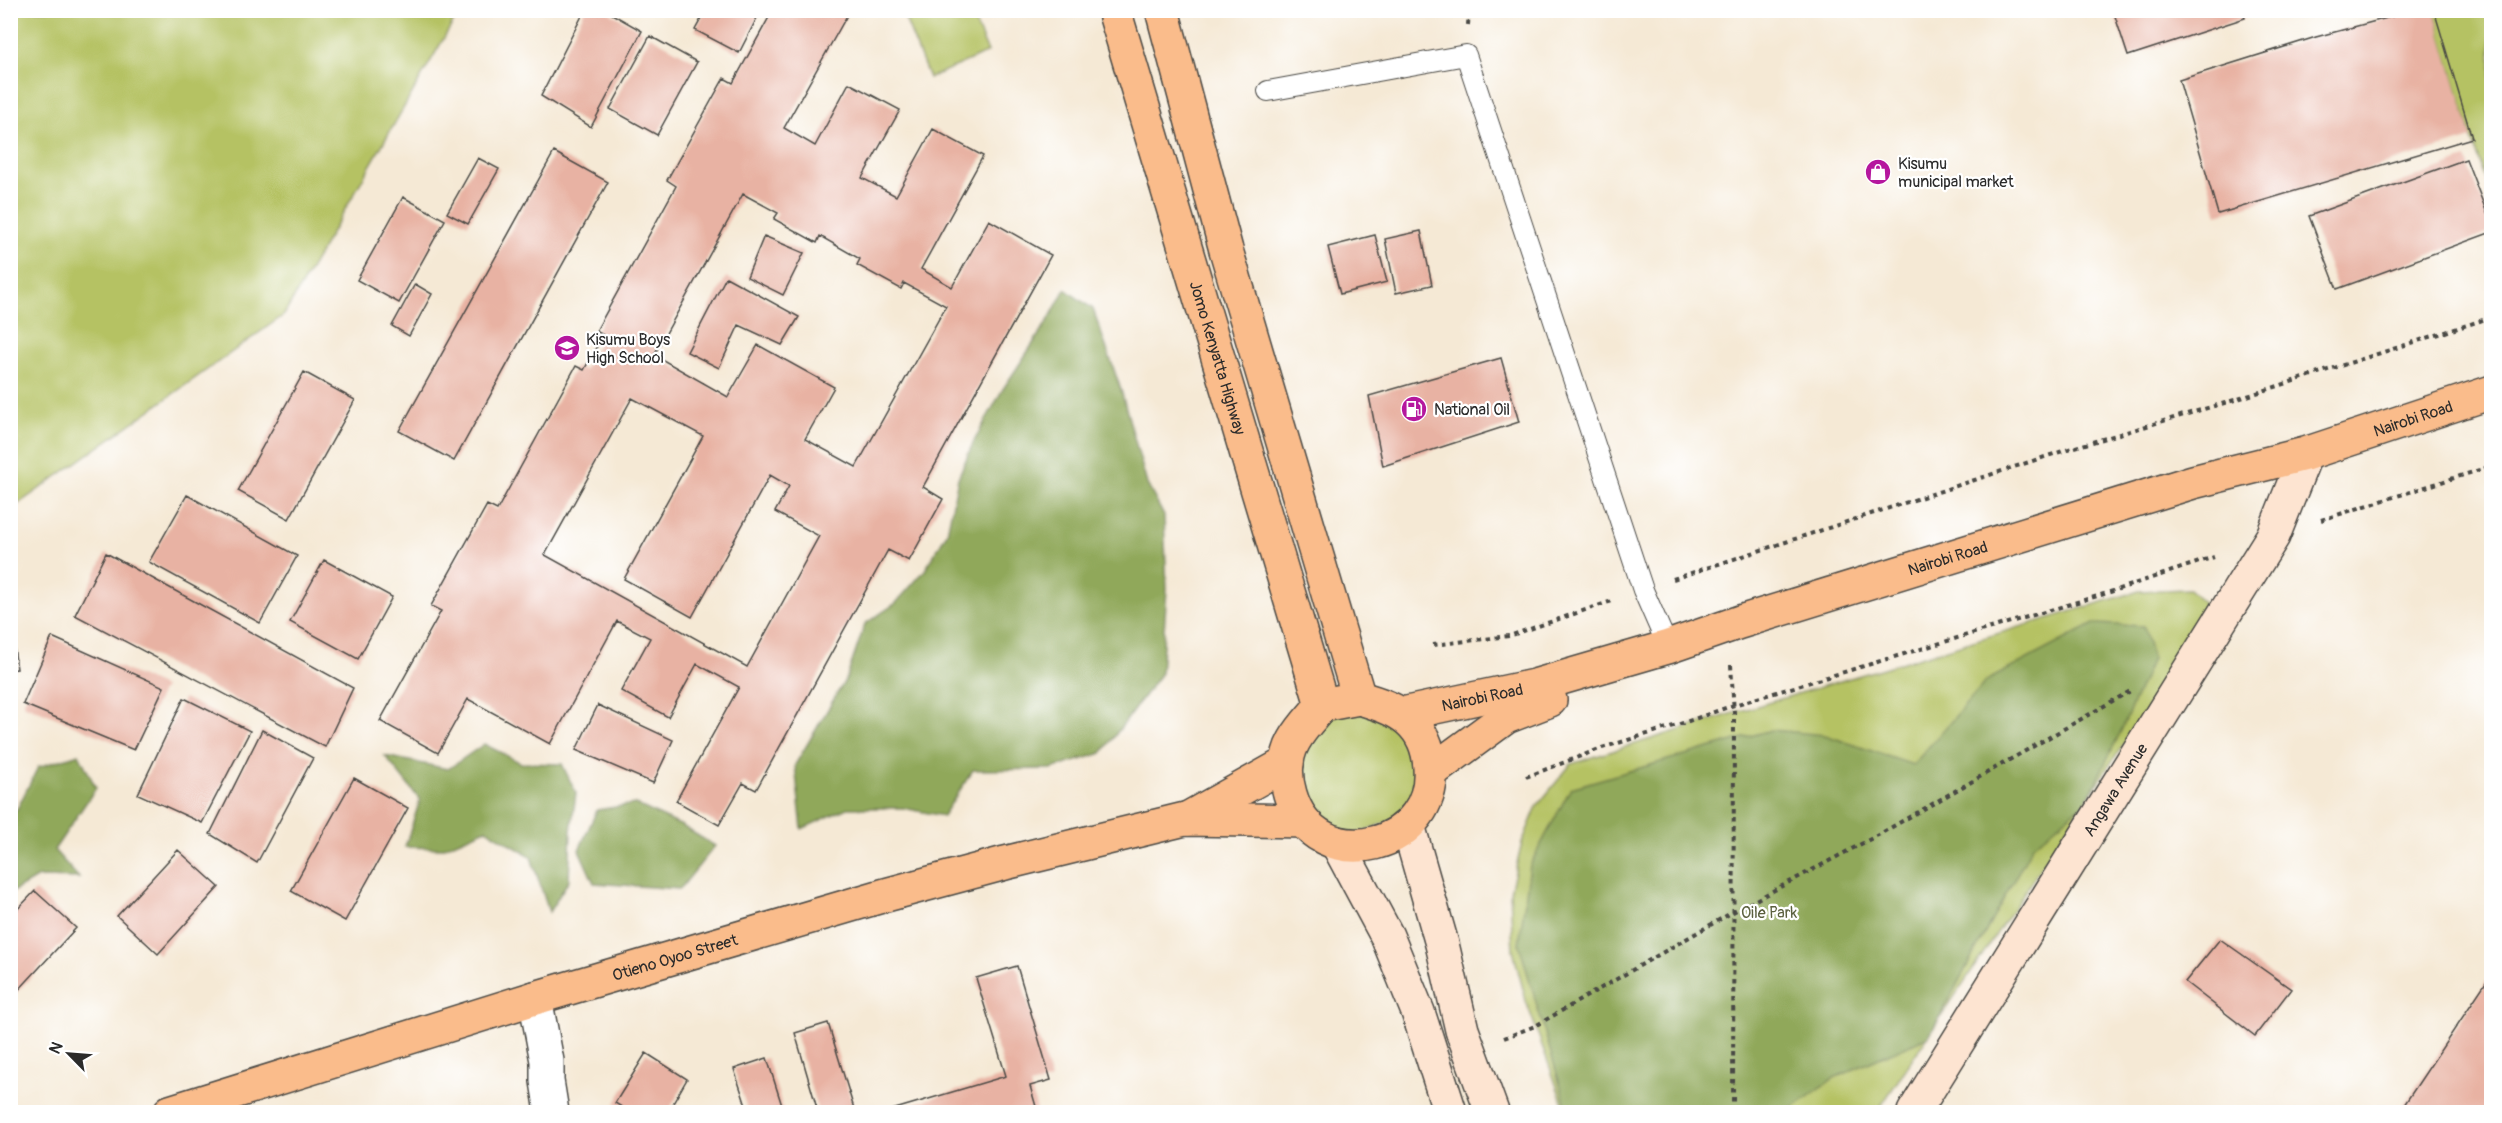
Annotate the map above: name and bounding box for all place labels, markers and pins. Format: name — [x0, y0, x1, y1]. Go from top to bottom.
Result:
place label: Kisumu municipal market — [1898, 154, 2014, 192]
shop icon: Kisumu municipal market — [1863, 157, 1893, 187]
place label: Kisumu Boys High School — [586, 330, 670, 368]
school or university icon: Kisumu Boys High School — [552, 333, 582, 363]
fuel station icon: National Oil — [1399, 394, 1429, 424]
place label: National Oil — [1434, 400, 1510, 420]

